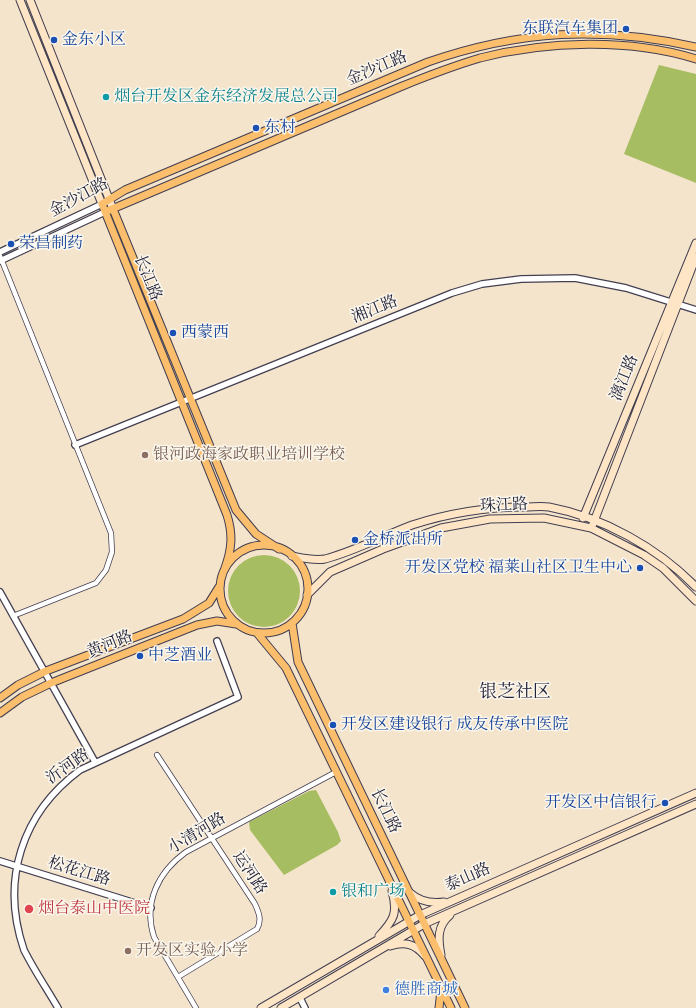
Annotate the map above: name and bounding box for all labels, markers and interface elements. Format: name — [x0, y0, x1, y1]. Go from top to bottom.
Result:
place label: 东联汽车集团 — [522, 19, 618, 39]
marker: 东联汽车集团 — [621, 24, 631, 34]
place label: 金东小区 — [62, 30, 126, 50]
marker: 金东小区 — [49, 35, 59, 45]
street label: 金沙江路 — [344, 48, 410, 90]
place label: 烟台开发区金东经济发展总公司 — [114, 87, 338, 107]
marker: 烟台开发区金东经济发展总公司 — [101, 92, 111, 102]
place label: 东村 — [264, 118, 296, 138]
marker: 东村 — [251, 123, 261, 133]
street label: 金沙江路 — [46, 175, 112, 221]
place label: 荣昌制药 — [19, 234, 83, 254]
marker: 荣昌制药 — [6, 239, 16, 249]
street label: 长江路 — [129, 252, 165, 304]
street label: 湘江路 — [349, 292, 401, 328]
place label: 西蒙西 — [181, 323, 229, 343]
marker: 西蒙西 — [168, 328, 178, 338]
street label: 漓江路 — [607, 352, 643, 404]
place label: 银河政海家政职业培训学校 — [153, 445, 345, 465]
marker: 银河政海家政职业培训学校 — [140, 450, 150, 460]
street label: 珠江路 — [480, 495, 528, 517]
place label: 金桥派出所 — [363, 530, 443, 550]
marker: 金桥派出所 — [350, 535, 360, 545]
place label: 开发区党校 福莱山社区卫生中心 — [405, 558, 632, 578]
marker: 开发区党校 福莱山社区卫生中心 — [635, 563, 645, 573]
street label: 黄河路 — [84, 627, 136, 663]
place label: 中芝酒业 — [148, 646, 212, 666]
marker: 中芝酒业 — [135, 651, 145, 661]
district label: 银芝社区 — [479, 682, 551, 704]
place label: 开发区建设银行 成友传承中医院 — [341, 715, 568, 735]
marker: 开发区建设银行 成友传承中医院 — [328, 720, 338, 730]
street label: 沂河路 — [43, 745, 93, 789]
street label: 长江路 — [366, 785, 404, 837]
place label: 开发区中信银行 — [545, 793, 657, 813]
marker: 开发区中信银行 — [660, 798, 670, 808]
street label: 小清河路 — [165, 809, 229, 859]
street label: 运河路 — [228, 848, 270, 898]
street label: 松花江路 — [46, 853, 112, 891]
street label: 泰山路 — [442, 859, 494, 897]
place label: 银和广场 — [341, 882, 405, 902]
marker: 银和广场 — [328, 887, 338, 897]
place label: 烟台泰山中医院 — [38, 899, 150, 919]
marker: 烟台泰山中医院 — [23, 903, 35, 915]
place label: 开发区实验小学 — [136, 941, 248, 961]
marker: 开发区实验小学 — [123, 946, 133, 956]
place label: 德胜商城 — [394, 980, 458, 1000]
marker: 德胜商城 — [381, 985, 391, 995]

